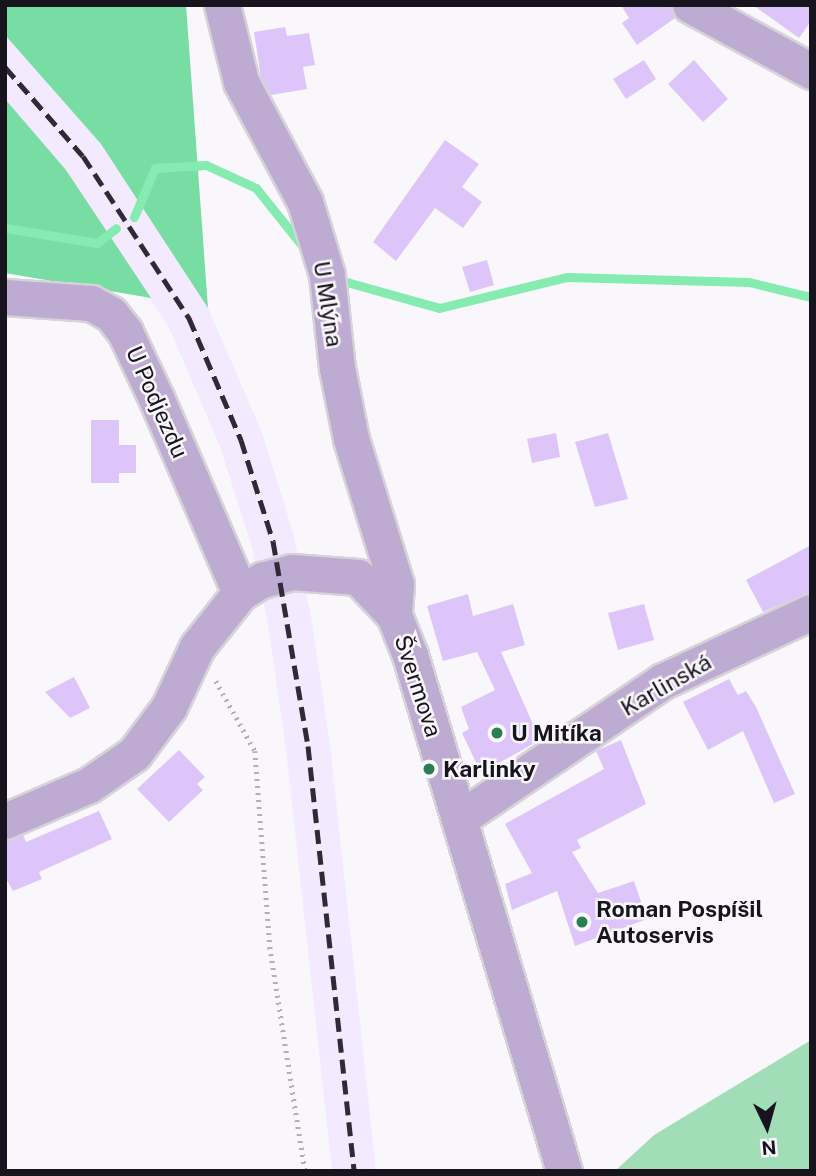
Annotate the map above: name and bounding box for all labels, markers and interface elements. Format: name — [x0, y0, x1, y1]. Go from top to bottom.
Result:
street label: U Mlýna — [308, 259, 348, 349]
street label: U Podjezdu — [120, 342, 194, 462]
street label: Švermova — [389, 631, 447, 741]
street label: Karlinská — [616, 648, 716, 722]
place label: U Mitíka — [511, 719, 602, 747]
marker: U Mitíka — [489, 725, 505, 741]
place label: Karlinky — [443, 755, 536, 783]
marker: Karlinky — [421, 761, 437, 777]
place label: Roman Pospíšil Autoservis — [596, 895, 763, 949]
marker: Roman Pospíšil Autoservis — [574, 914, 590, 930]
north arrow — [732, 1092, 802, 1162]
text: N — [760, 1136, 777, 1160]

